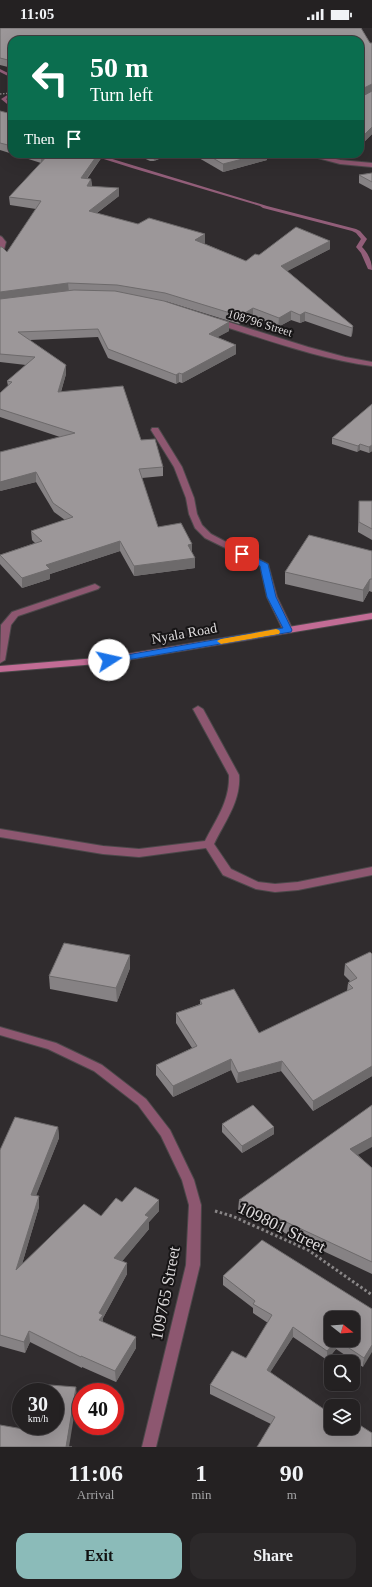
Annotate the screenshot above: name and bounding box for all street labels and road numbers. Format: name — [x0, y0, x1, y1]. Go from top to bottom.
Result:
street label: 108796 Street — [226, 307, 295, 340]
street label: Nyala Road — [150, 620, 218, 647]
street label: 109801 Street — [235, 1198, 329, 1257]
street label: 109765 Street — [147, 1244, 184, 1341]

